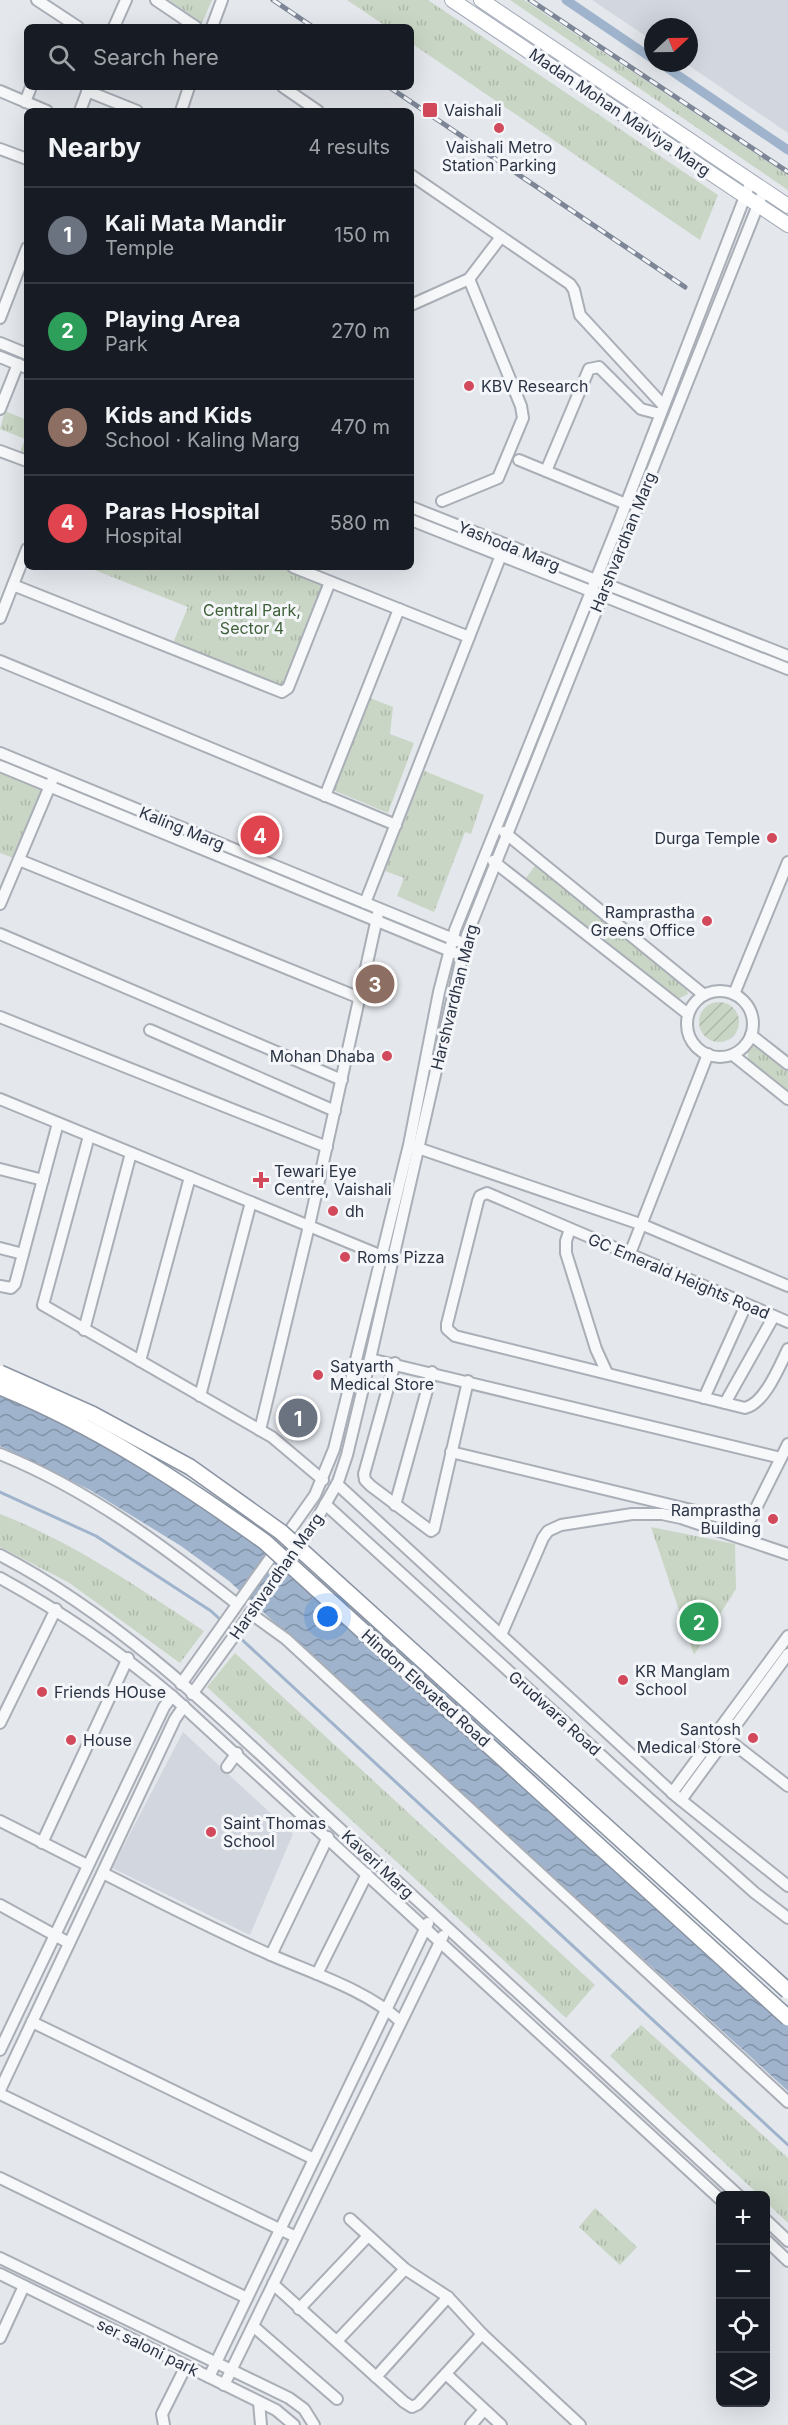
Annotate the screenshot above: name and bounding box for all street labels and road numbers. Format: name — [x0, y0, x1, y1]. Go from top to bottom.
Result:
street label: Madan Mohan Malviya Marg — [526, 44, 714, 180]
street label: Harshvardhan Marg — [586, 469, 660, 615]
street label: Yashoda Marg — [455, 516, 563, 576]
street label: Kaling Marg — [136, 802, 228, 854]
street label: Harshvardhan Marg — [426, 922, 482, 1072]
street label: GC Emerald Heights Road — [585, 1229, 773, 1323]
street label: Harshvardhan Marg — [225, 1509, 327, 1643]
street label: Hindon Elevated Road — [358, 1625, 494, 1751]
street label: Grudwara Road — [505, 1666, 605, 1760]
street label: Kaveri Marg — [338, 1826, 418, 1902]
street label: ser saloni park — [94, 2314, 202, 2380]

